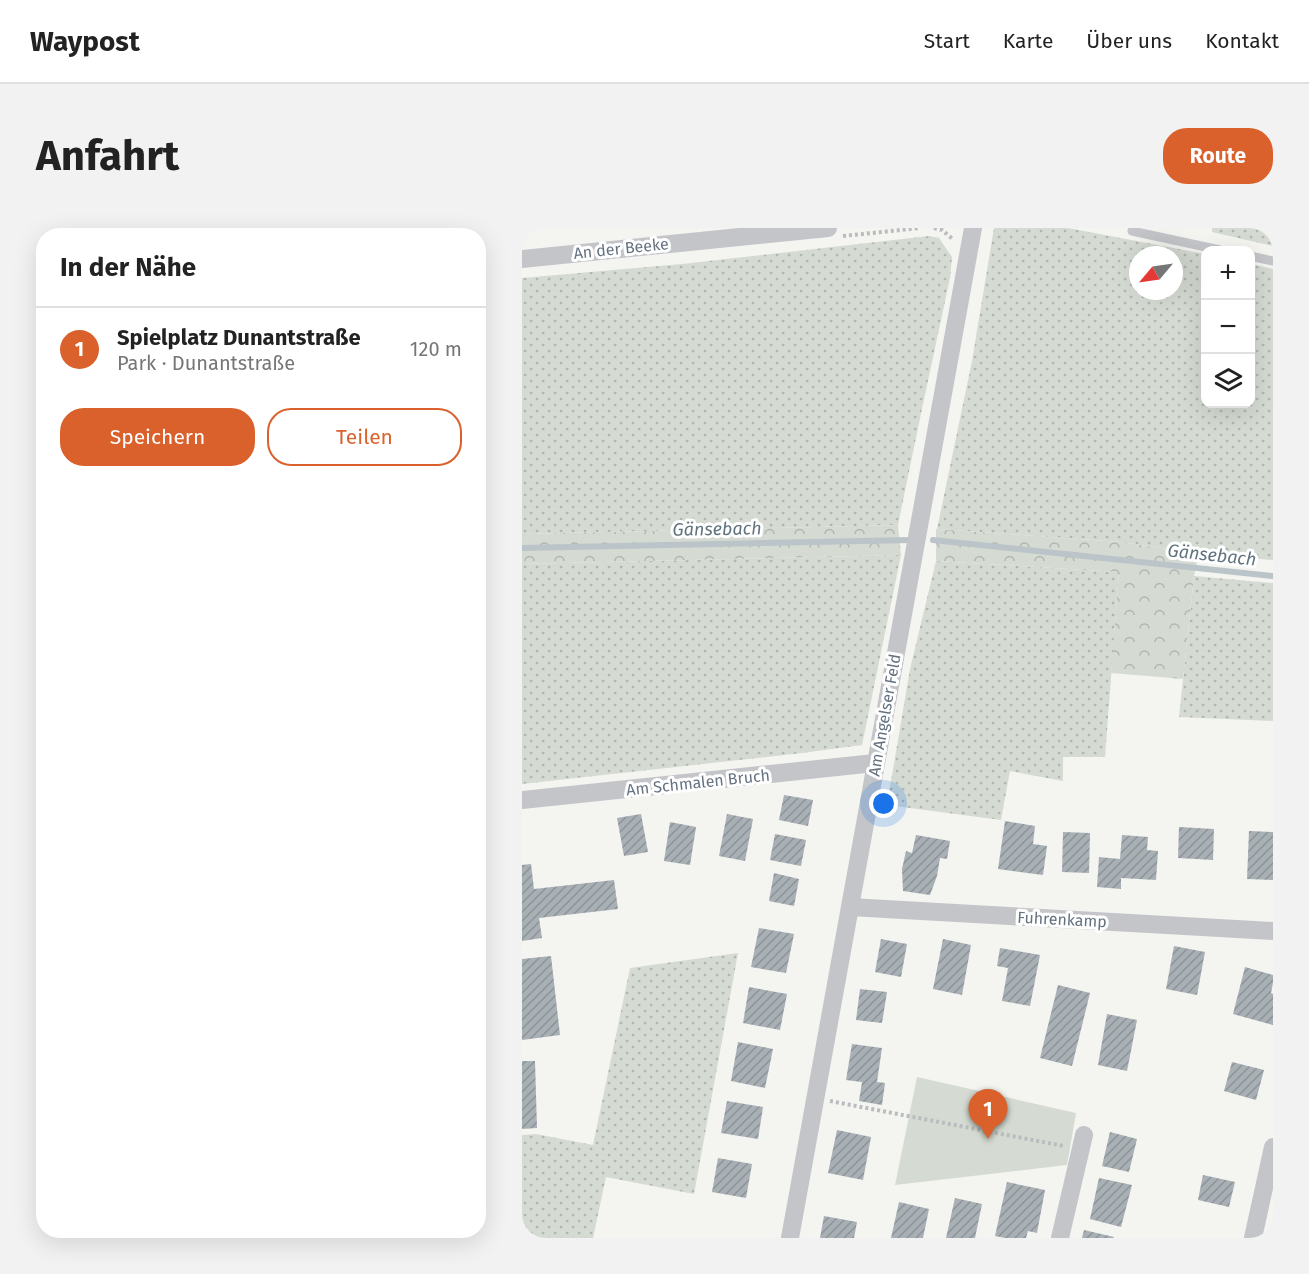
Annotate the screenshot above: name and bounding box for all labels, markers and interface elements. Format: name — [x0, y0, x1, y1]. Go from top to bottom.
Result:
text: Waypost — [30, 25, 140, 58]
text: Start — [924, 28, 970, 54]
text: Karte — [1003, 28, 1053, 54]
text: Über uns — [1086, 28, 1172, 54]
text: Kontakt — [1205, 28, 1279, 54]
button: Route — [1163, 128, 1273, 184]
text: Anfahrt — [36, 131, 179, 181]
street label: An der Beeke — [573, 234, 670, 263]
north arrow — [1129, 246, 1183, 300]
map controls — [1201, 246, 1255, 408]
button: + — [1201, 246, 1255, 300]
text: In der Nähe — [60, 252, 196, 283]
button: − — [1201, 300, 1255, 354]
text: Spielplatz Dunantstraße — [117, 324, 361, 351]
text: 1 — [75, 337, 84, 361]
text: 120 m — [410, 337, 462, 361]
text: Park · Dunantstraße — [117, 351, 295, 375]
button: layers — [1201, 354, 1255, 408]
button: Speichern — [60, 408, 255, 466]
button: Teilen — [267, 408, 462, 466]
water label: Gänsebach — [672, 517, 762, 541]
water label: Gänsebach — [1167, 539, 1257, 571]
street label: Am Angelser Feld — [864, 652, 905, 778]
street label: Am Schmalen Bruch — [625, 766, 771, 799]
your location — [869, 789, 898, 818]
street label: Fuhrenkamp — [1017, 908, 1107, 931]
pin: 1 — [968, 1090, 1008, 1139]

